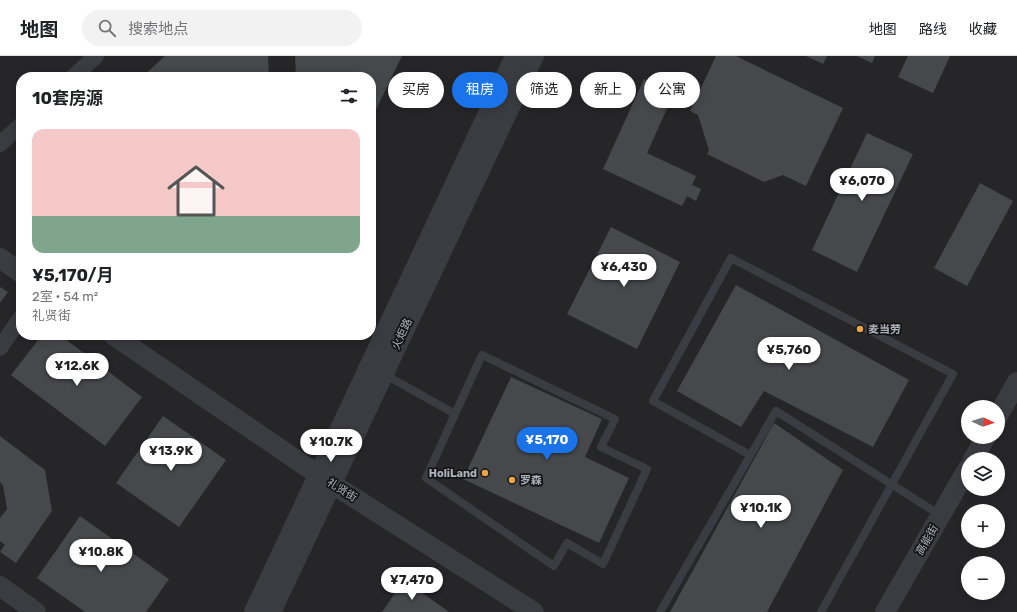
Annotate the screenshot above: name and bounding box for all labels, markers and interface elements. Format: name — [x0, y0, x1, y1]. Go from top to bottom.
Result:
search box — [82, 10, 362, 46]
icon: search — [96, 17, 118, 39]
text: 地图 — [20, 18, 58, 41]
text: 搜索地点 — [128, 20, 188, 38]
text: 地图 — [869, 21, 897, 38]
text: 路线 — [919, 21, 947, 38]
text: 收藏 — [969, 21, 997, 38]
chip: 买房 — [388, 72, 444, 108]
chip: 租房 — [452, 72, 508, 108]
chip: 筛选 — [516, 72, 572, 108]
chip: 新上 — [580, 72, 636, 108]
chip: 公寓 — [644, 72, 700, 108]
icon: filters — [338, 85, 360, 107]
text: 10套房源 — [32, 88, 103, 108]
icon: home — [160, 155, 232, 227]
pin: ¥6,070 — [829, 168, 895, 202]
text: ¥6,070 — [839, 173, 885, 188]
pin: ¥6,430 — [591, 254, 657, 288]
text: ¥6,430 — [600, 259, 648, 274]
text: ¥5,170/月 — [32, 265, 114, 285]
text: 2室 · 54 m² — [32, 289, 98, 304]
text: 礼贤街 — [32, 308, 71, 323]
street label: 火炬路 — [389, 316, 415, 352]
place label: 麦当劳 — [868, 323, 901, 336]
marker: 麦当劳 — [855, 324, 865, 334]
pin: ¥5,760 — [756, 337, 822, 371]
text: ¥5,760 — [767, 342, 811, 357]
pin: ¥12.6K — [44, 353, 110, 387]
text: ¥12.6K — [55, 358, 99, 373]
north arrow — [961, 400, 1005, 444]
map controls — [961, 400, 1005, 600]
pin: ¥5,170 — [514, 427, 580, 461]
pin: ¥10.7K — [298, 429, 364, 463]
text: ¥5,170 — [526, 432, 568, 447]
text: ¥10.7K — [309, 434, 353, 449]
pin: ¥13.9K — [138, 438, 204, 472]
text: ¥13.9K — [149, 443, 193, 458]
button: layers — [961, 452, 1005, 496]
place label: HoliLand — [429, 467, 477, 480]
marker: HoliLand — [480, 468, 490, 478]
place label: 罗森 — [520, 474, 542, 487]
marker: 罗森 — [507, 475, 517, 485]
street label: 礼贤街 — [325, 476, 359, 504]
pin: ¥10.1K — [728, 495, 794, 529]
text: ¥10.1K — [740, 500, 782, 515]
button: + — [961, 504, 1005, 548]
street label: 高能街 — [913, 522, 941, 558]
pin: ¥10.8K — [68, 539, 134, 573]
text: ¥10.8K — [78, 544, 124, 559]
button: − — [961, 556, 1005, 600]
pin: ¥7,470 — [379, 567, 445, 601]
text: ¥7,470 — [390, 572, 434, 587]

